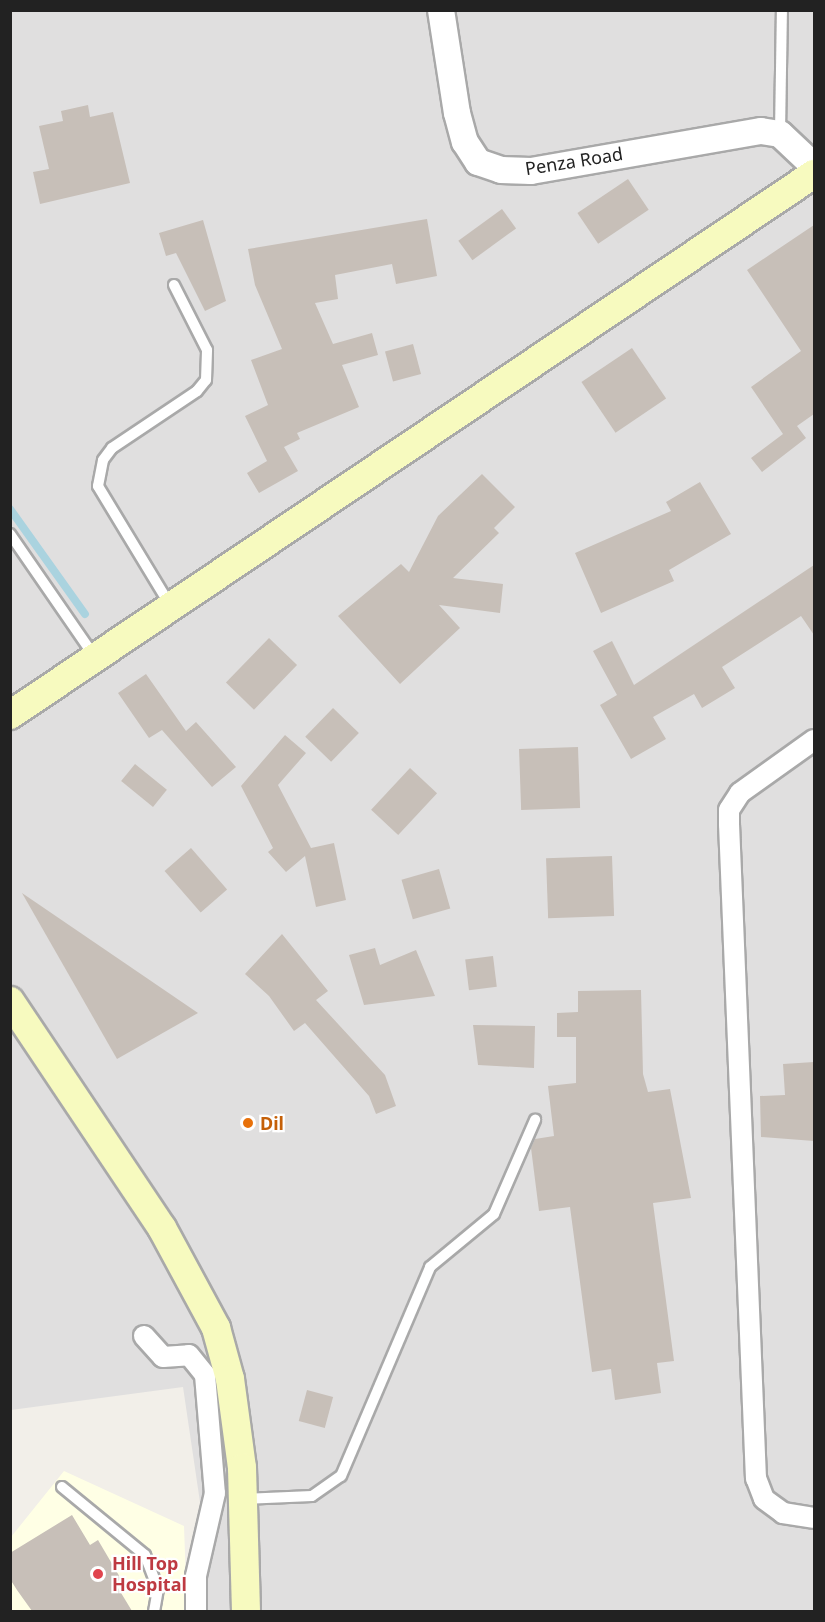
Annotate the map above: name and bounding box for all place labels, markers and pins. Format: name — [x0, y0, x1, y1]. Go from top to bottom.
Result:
place label: Dil — [260, 1112, 284, 1134]
marker: Dil — [241, 1116, 255, 1130]
place label: Hill Top Hospital — [112, 1553, 187, 1596]
marker: Hill Top Hospital — [89, 1565, 107, 1583]

